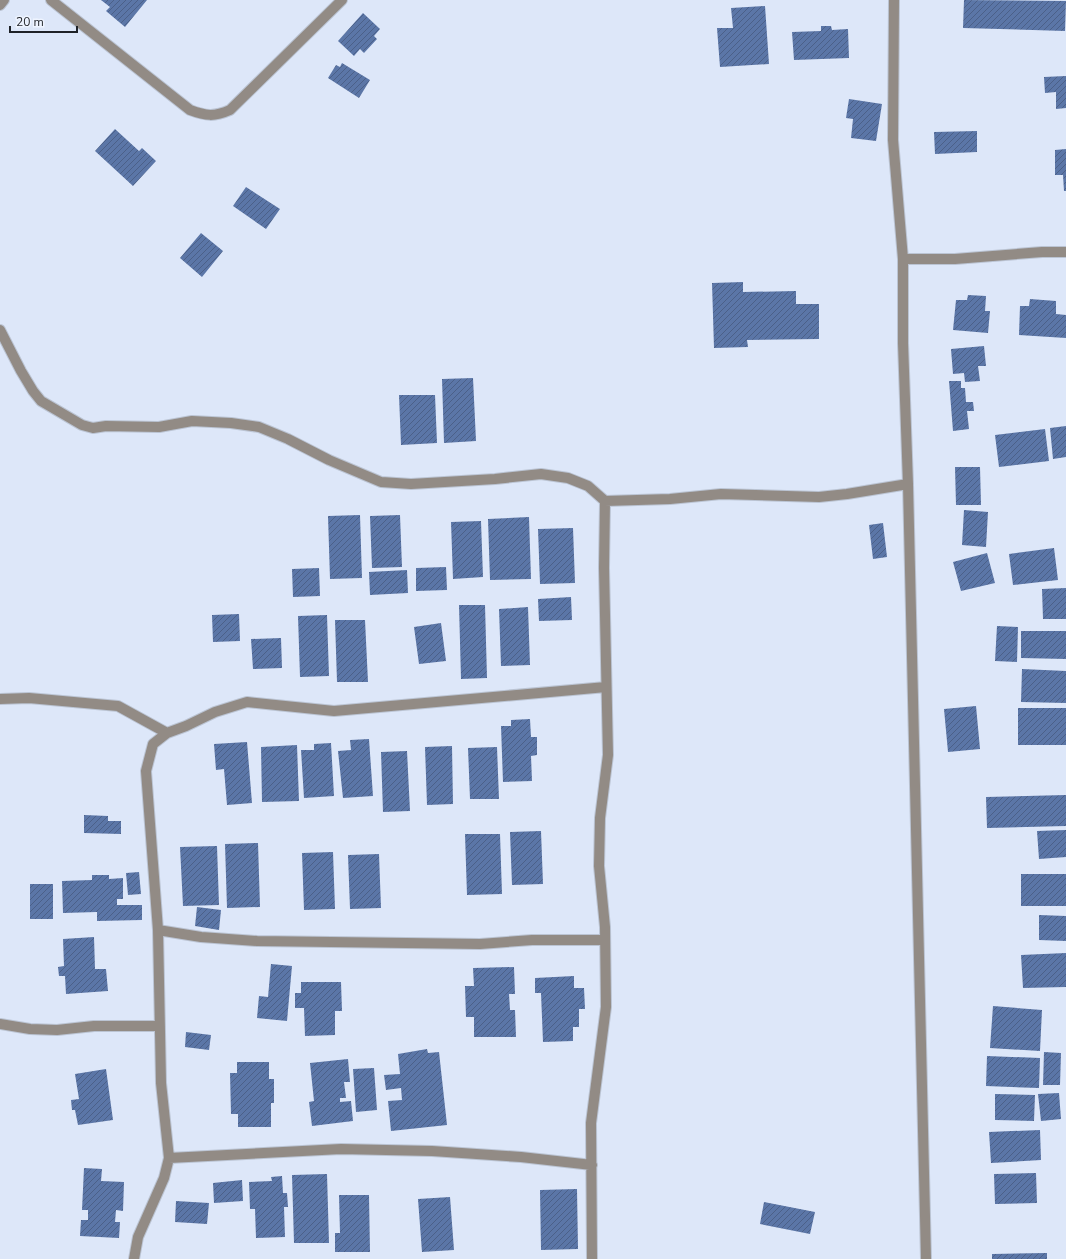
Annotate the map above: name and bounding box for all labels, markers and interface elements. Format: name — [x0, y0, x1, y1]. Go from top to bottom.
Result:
scale bar — [10, 8, 77, 34]
text: 20 m — [16, 14, 44, 30]

